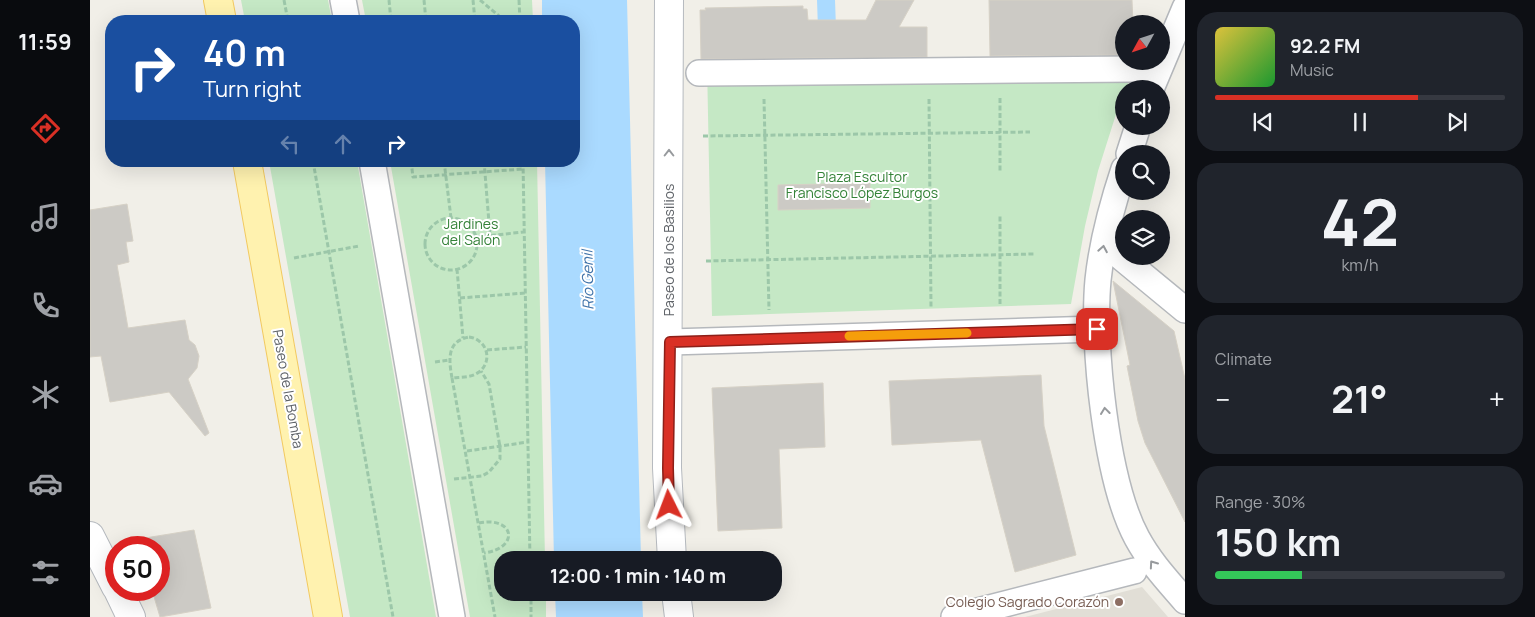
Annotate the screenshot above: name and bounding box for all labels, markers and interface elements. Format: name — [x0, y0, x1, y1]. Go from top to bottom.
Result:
north arrow — [1115, 15, 1170, 70]
map controls — [1115, 15, 1170, 265]
text: 11:59 — [18, 27, 72, 57]
text: 40 m — [203, 29, 286, 77]
text: 92.2 FM — [1290, 33, 1360, 59]
icon: right — [120, 35, 185, 100]
text: Music — [1290, 59, 1334, 81]
text: Turn right — [203, 74, 301, 104]
button: sound — [1115, 80, 1170, 135]
icon: previous — [1249, 108, 1277, 136]
icon: pause — [1346, 108, 1374, 136]
icon: next — [1443, 108, 1471, 136]
icon: directions — [28, 111, 63, 146]
icon: left — [276, 130, 304, 158]
icon: ahead — [329, 130, 357, 158]
icon: right — [382, 130, 410, 158]
button: search — [1115, 145, 1170, 200]
one-way arrow — [664, 149, 674, 156]
park label: Plaza Escultor Francisco López Burgos — [786, 167, 938, 202]
text: 42 — [1321, 177, 1399, 266]
street label: Paseo de los Basilios — [659, 184, 678, 316]
icon: music — [28, 200, 63, 235]
button: layers — [1115, 210, 1170, 265]
park label: Jardines del Salón — [442, 214, 500, 249]
one-way arrow — [1098, 245, 1108, 253]
water label: Río Genil — [576, 247, 599, 310]
text: km/h — [1341, 254, 1379, 276]
icon: phone — [28, 288, 63, 323]
pin — [1076, 308, 1118, 350]
icon: arrive — [1083, 315, 1111, 343]
street label: Paseo de la Bomba — [269, 328, 308, 450]
text: Climate — [1215, 348, 1272, 370]
text: 21° — [1331, 372, 1388, 424]
icon: climate — [28, 377, 63, 412]
text: − — [1215, 380, 1230, 418]
text: + — [1489, 380, 1505, 418]
one-way arrow — [1100, 406, 1111, 414]
icon: car — [28, 466, 63, 501]
position arrow — [642, 478, 694, 530]
text: Range · 30% — [1215, 491, 1305, 513]
text: 150 km — [1215, 515, 1341, 567]
speed limit sign: 50 — [105, 536, 170, 601]
icon: filters — [28, 555, 63, 590]
one-way arrow — [1150, 560, 1159, 570]
text: 12:00 · 1 min · 140 m — [550, 563, 726, 589]
place label: Colegio Sagrado Corazón — [946, 592, 1109, 611]
marker: Colegio Sagrado Corazón — [1113, 596, 1125, 608]

